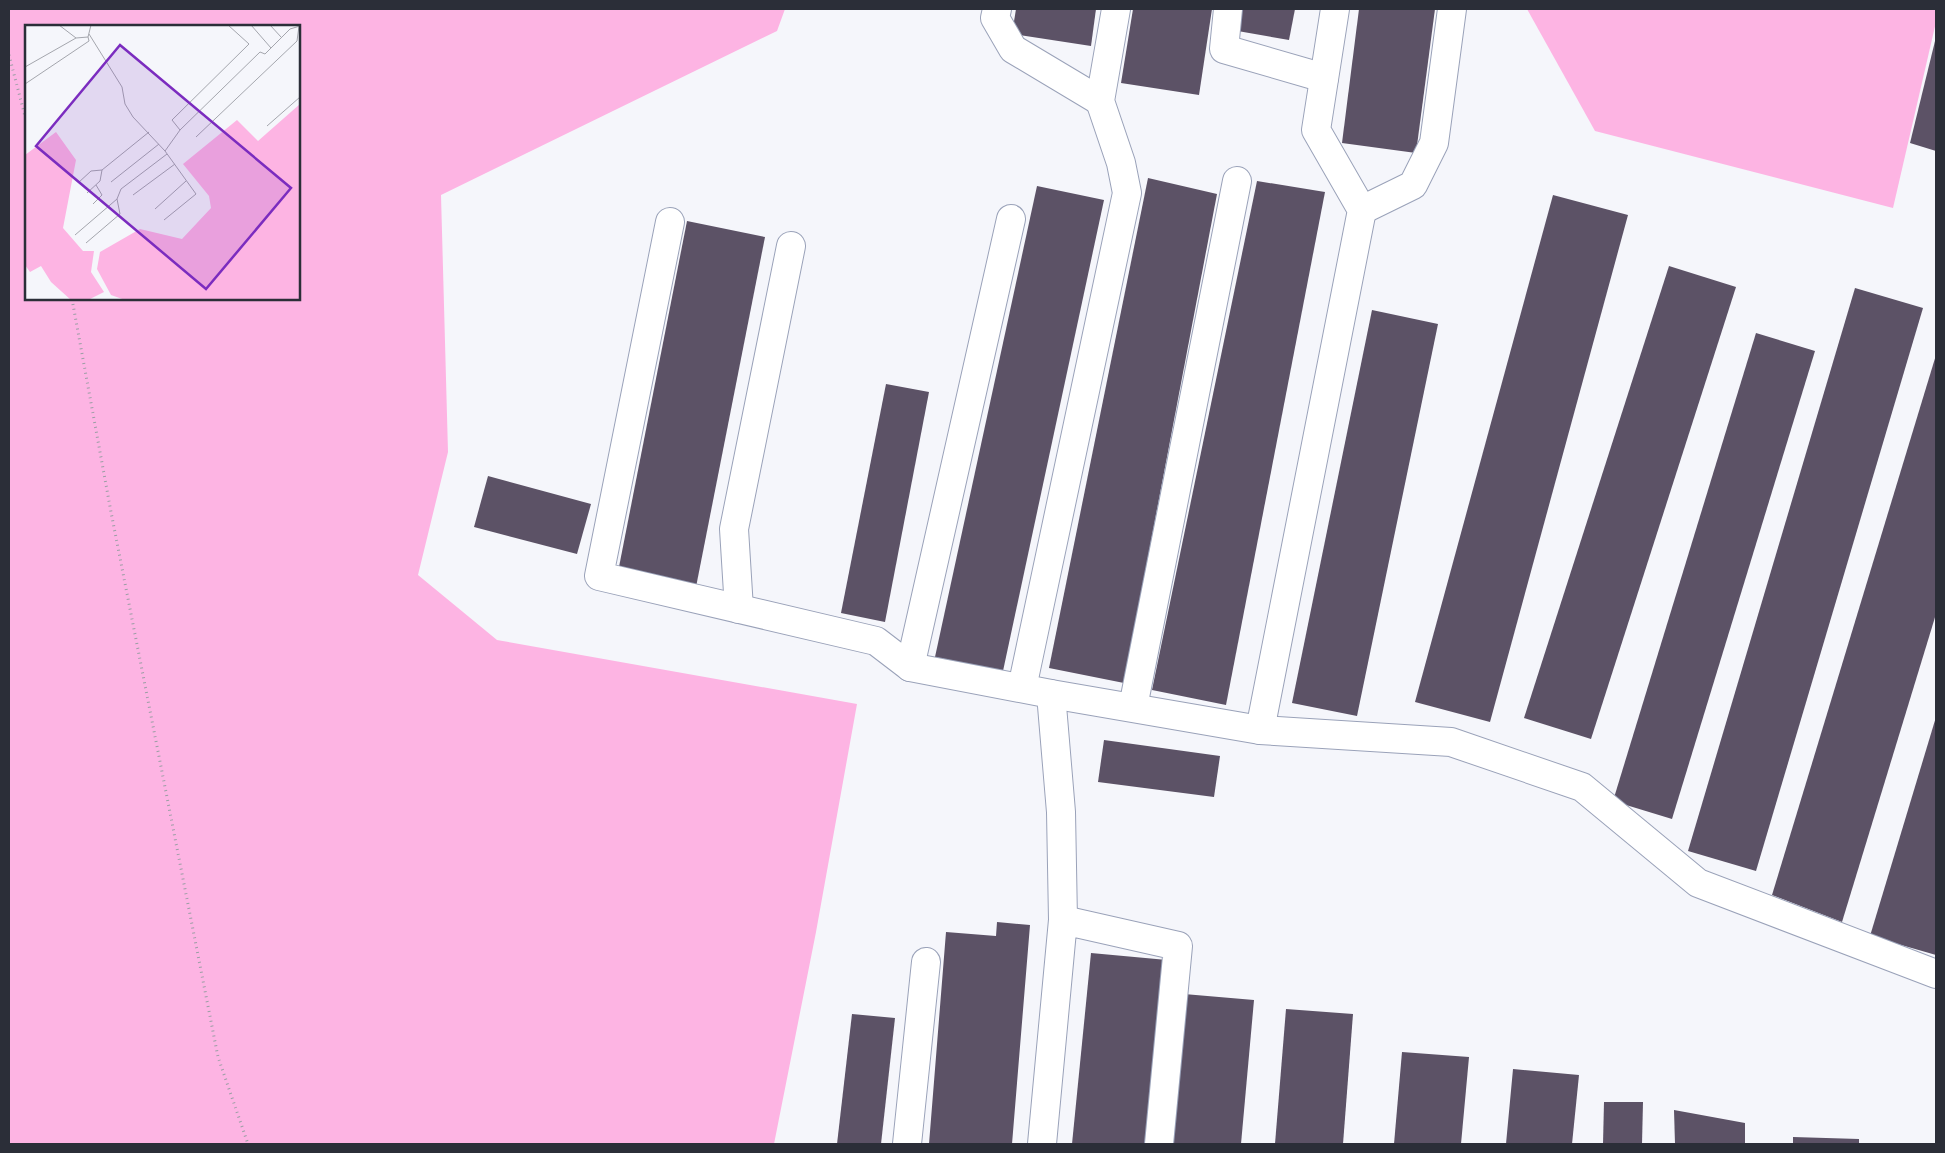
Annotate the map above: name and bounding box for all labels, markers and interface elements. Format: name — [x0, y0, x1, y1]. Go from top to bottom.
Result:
inset map — [25, 25, 300, 300]

